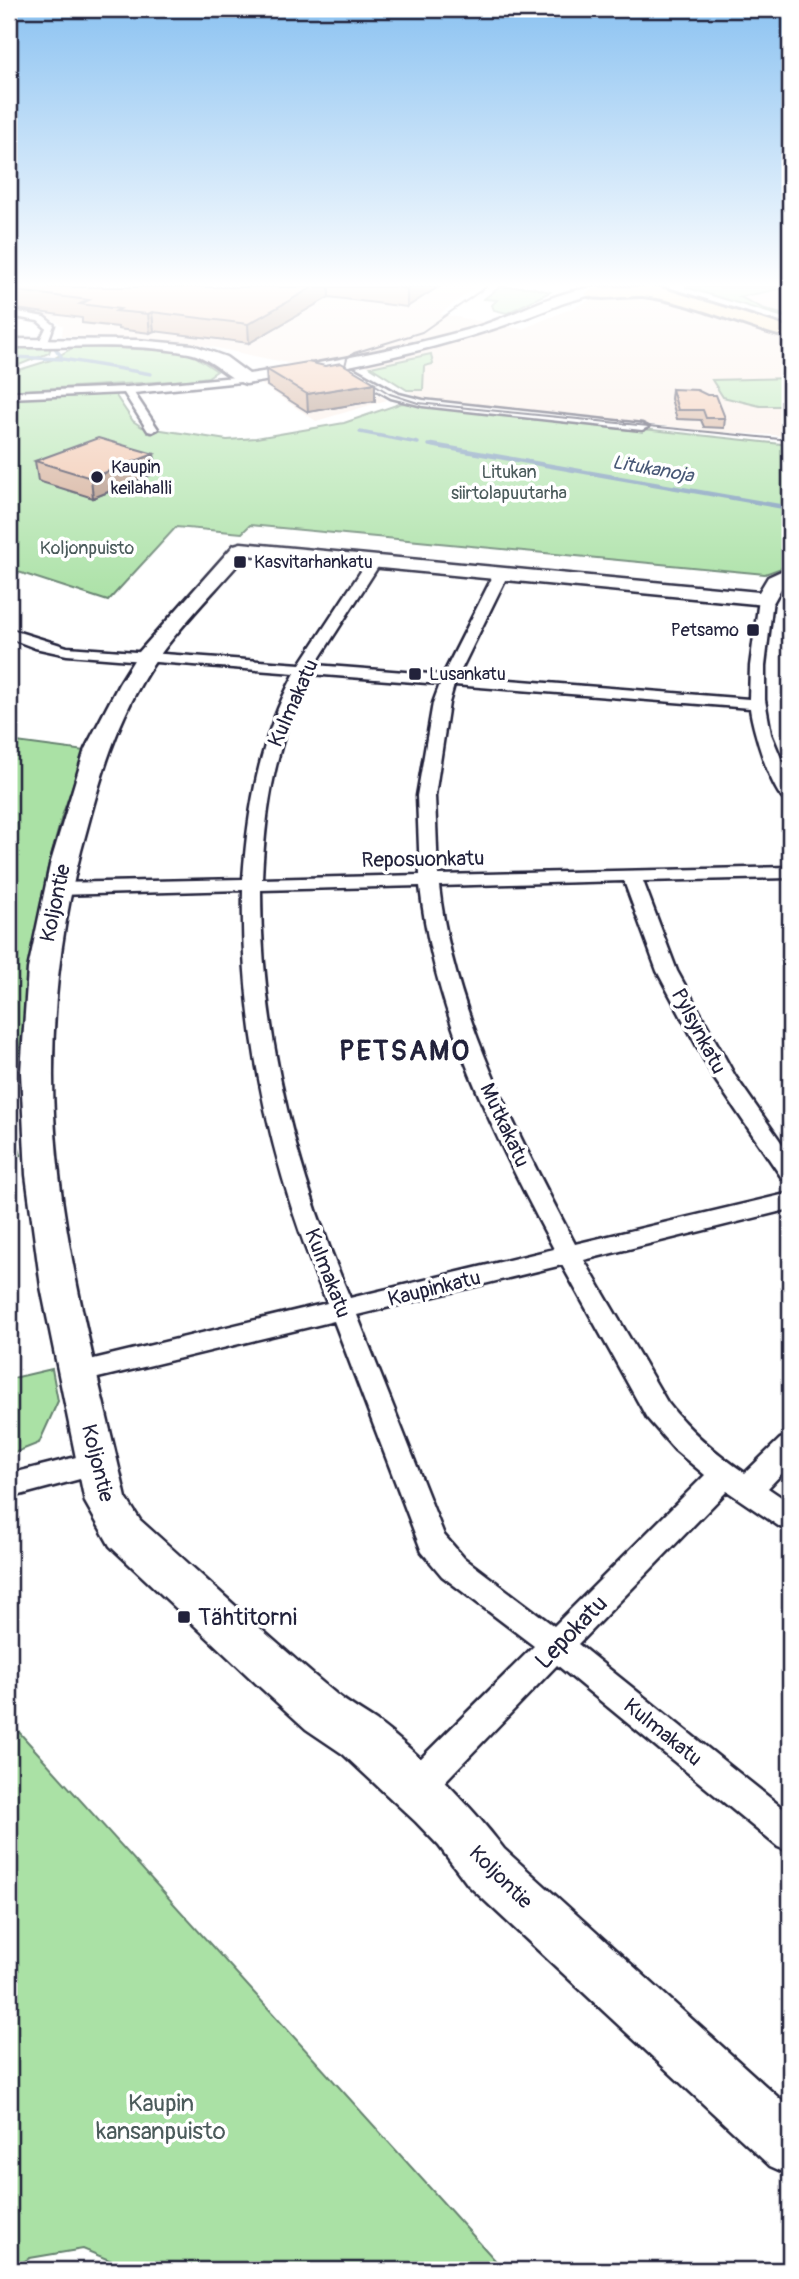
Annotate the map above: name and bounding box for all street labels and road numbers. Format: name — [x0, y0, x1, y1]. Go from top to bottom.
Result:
street label: Kulmakatu — [262, 655, 325, 751]
street label: Reposuonkatu — [361, 845, 485, 874]
street label: Koljontie — [34, 861, 77, 945]
street label: Pylsynkatu — [665, 984, 732, 1079]
street label: Mutkakatu — [473, 1079, 536, 1172]
street label: Kulmakatu — [298, 1225, 357, 1322]
street label: Kaupinkatu — [385, 1264, 483, 1313]
street label: Koljontie — [75, 1421, 120, 1505]
street label: Lepokatu — [529, 1589, 614, 1675]
street label: Kulmakatu — [618, 1692, 708, 1772]
street label: Koljontie — [463, 1840, 539, 1915]

